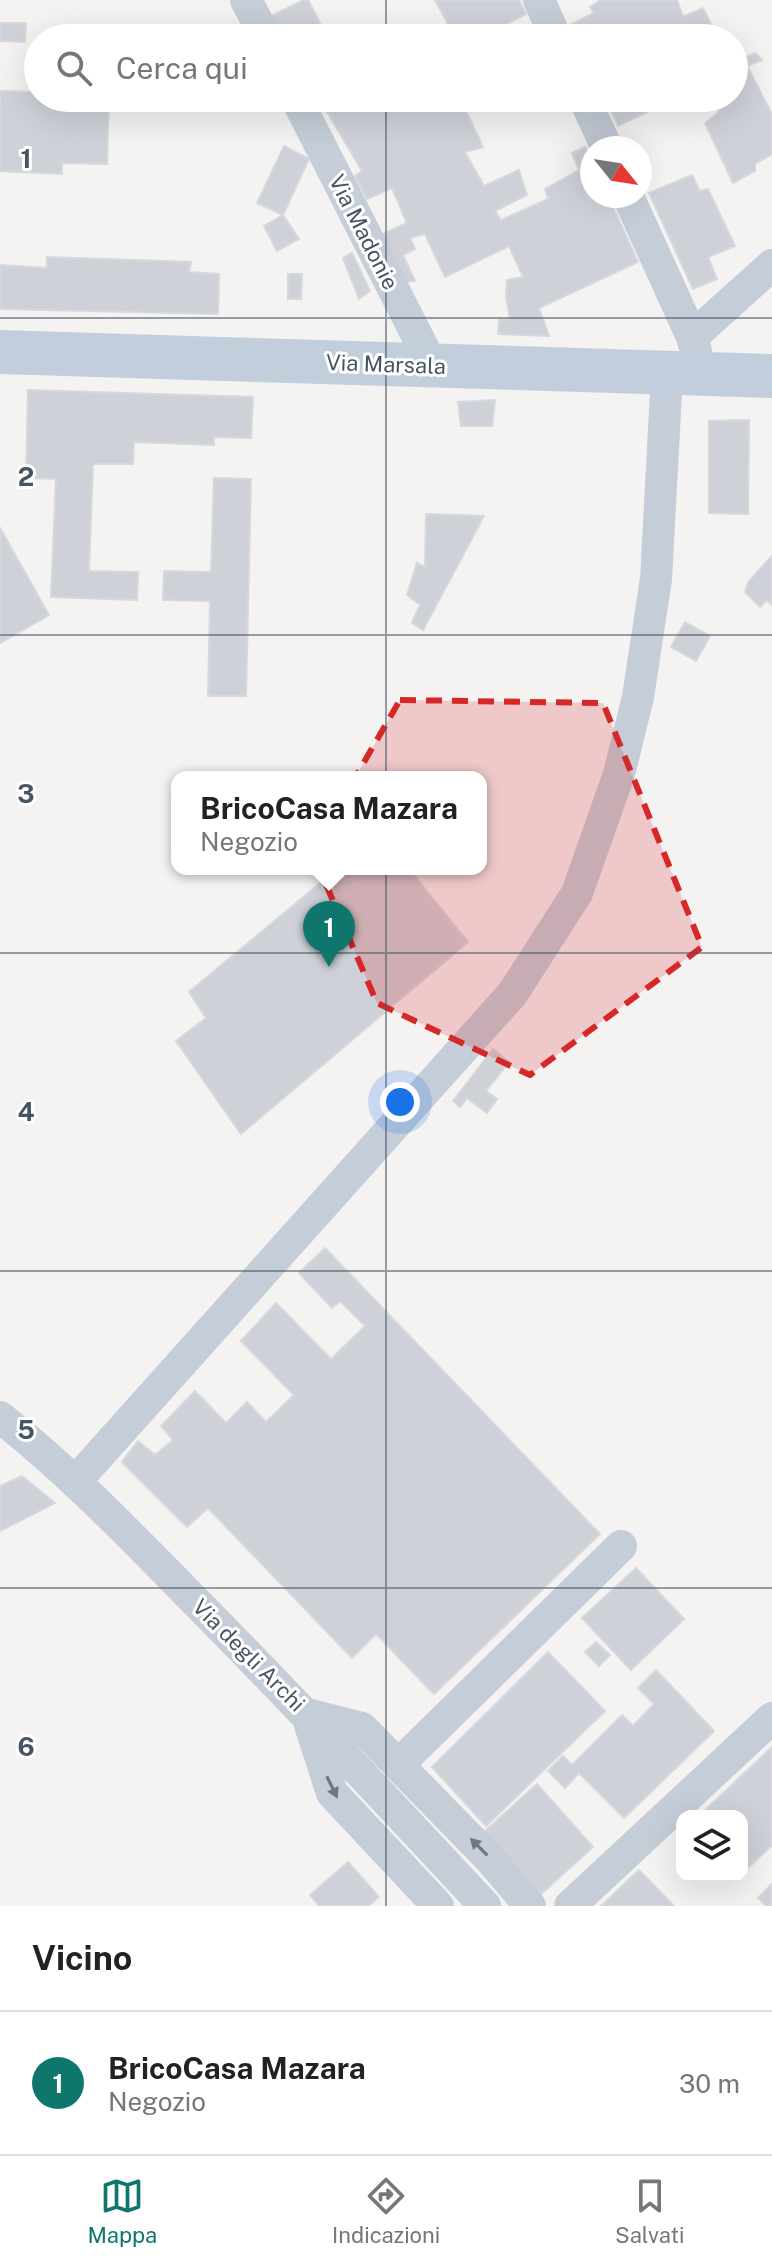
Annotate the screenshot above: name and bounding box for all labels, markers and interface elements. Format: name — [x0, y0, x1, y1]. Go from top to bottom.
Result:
search box — [24, 24, 748, 112]
icon: search — [52, 46, 96, 90]
text: Cerca qui — [116, 50, 248, 86]
north arrow — [580, 136, 652, 208]
text: 1 — [20, 143, 32, 174]
street label: Via Madonie — [324, 170, 404, 294]
street label: Via Marsala — [326, 349, 446, 379]
text: 2 — [18, 461, 34, 492]
popup — [171, 771, 487, 875]
text: 3 — [17, 778, 35, 809]
text: BricoCasa Mazara — [200, 790, 458, 826]
text: Negozio — [200, 826, 298, 857]
pin: 1 — [303, 901, 355, 967]
your location — [380, 1082, 420, 1122]
text: 4 — [17, 1096, 35, 1127]
text: 5 — [17, 1414, 35, 1445]
street label: Via degli Archi — [187, 1593, 311, 1717]
text: 6 — [17, 1731, 35, 1762]
one-way arrow — [325, 1776, 339, 1799]
map controls — [676, 1810, 748, 1882]
button: layers — [676, 1810, 748, 1882]
one-way arrow — [470, 1838, 488, 1857]
text: Vicino — [32, 1938, 132, 1978]
text: BricoCasa Mazara — [108, 2050, 366, 2086]
text: 1 — [52, 2068, 64, 2099]
text: 30 m — [679, 2068, 740, 2099]
text: Negozio — [108, 2086, 206, 2117]
tab: Mappa — [87, 2174, 157, 2248]
tab: Indicazioni — [332, 2174, 440, 2248]
tab: Salvati — [615, 2174, 685, 2248]

